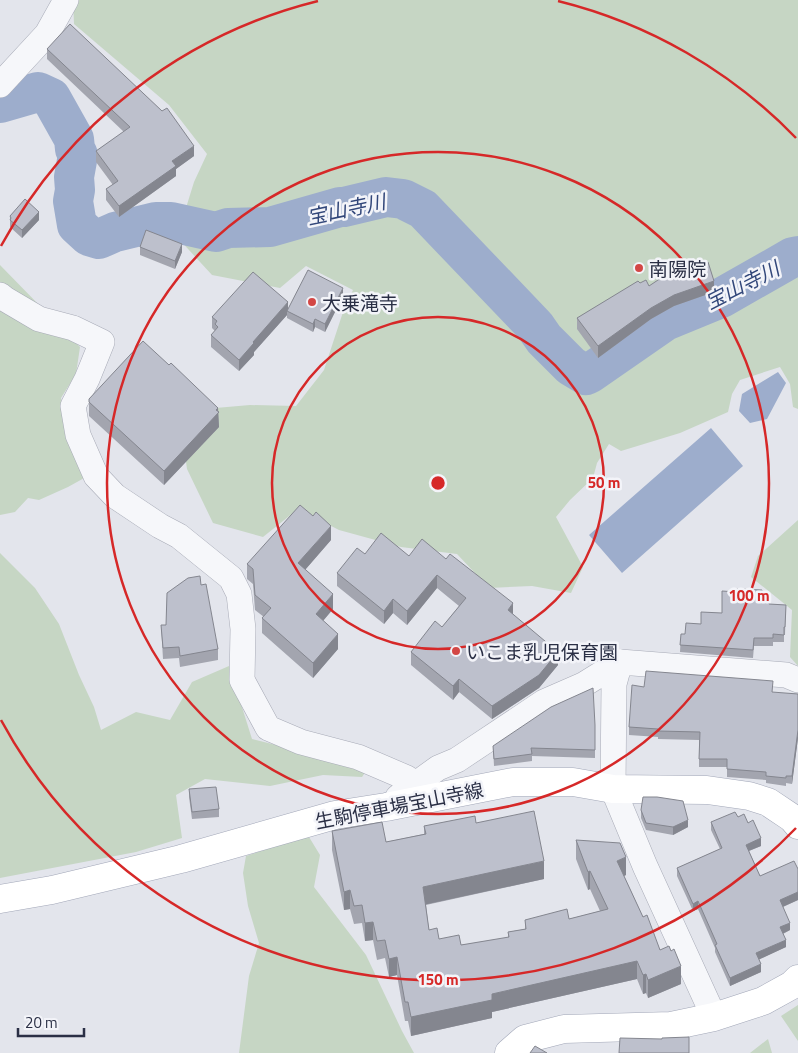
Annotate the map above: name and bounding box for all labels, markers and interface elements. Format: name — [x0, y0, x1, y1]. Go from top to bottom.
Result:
water label: 宝山寺川 — [304, 185, 390, 232]
water label: 宝山寺川 — [699, 252, 786, 317]
place label: 南陽院 — [649, 254, 706, 283]
marker: 南陽院 — [633, 262, 645, 274]
place label: 大乗滝寺 — [322, 288, 398, 317]
marker: 大乗滝寺 — [306, 296, 318, 308]
text: 50 m — [588, 471, 620, 494]
centre of rings — [429, 474, 447, 492]
text: 100 m — [728, 584, 770, 607]
place label: いこま乳児保育園 — [466, 637, 618, 666]
marker: いこま乳児保育園 — [450, 645, 462, 657]
street label: 生駒停車場宝山寺線 — [312, 774, 486, 836]
text: 150 m — [417, 968, 459, 991]
scale bar — [18, 1006, 84, 1038]
text: 20 m — [25, 1011, 58, 1034]

